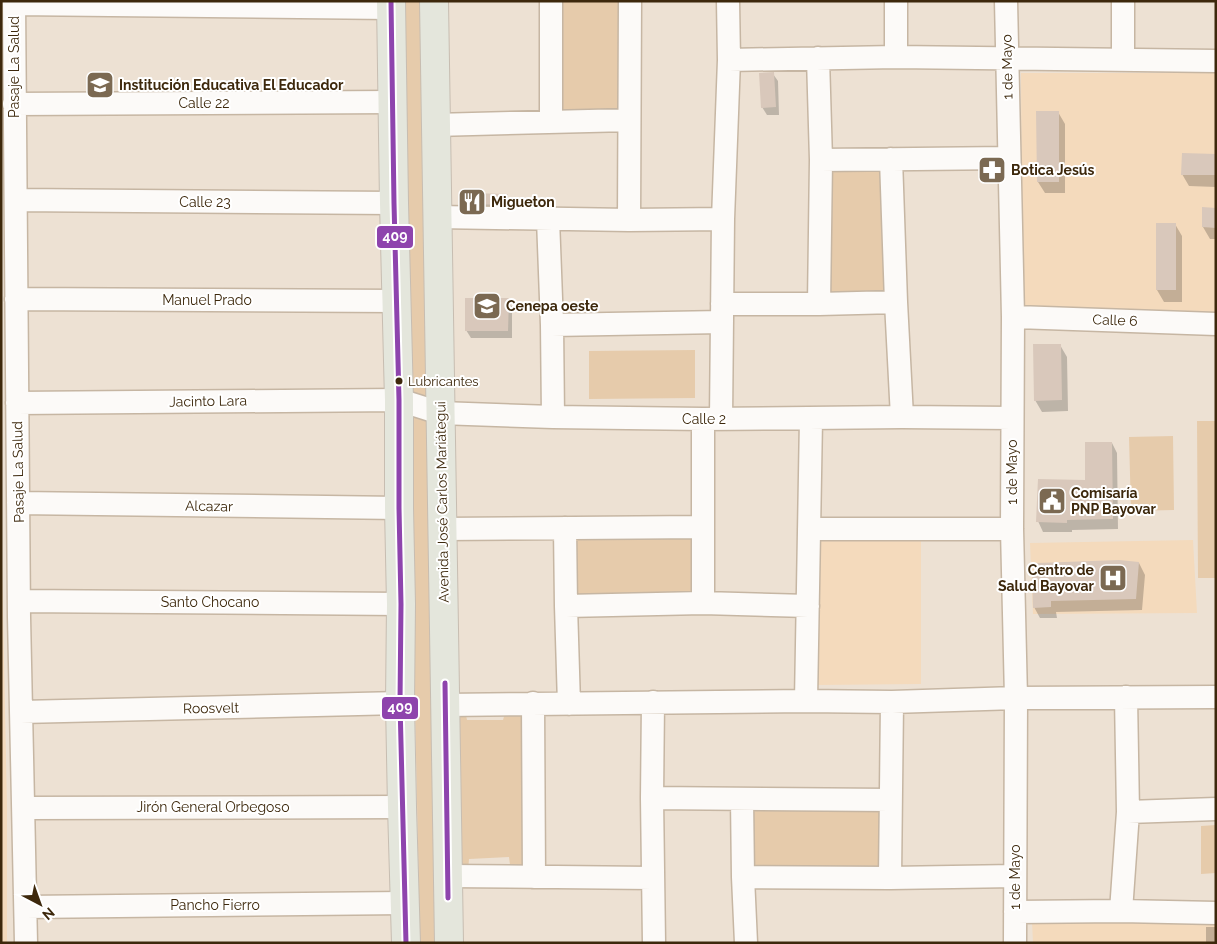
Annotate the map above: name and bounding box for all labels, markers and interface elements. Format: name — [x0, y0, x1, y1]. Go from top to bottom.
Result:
street label: Pasaje La Salud — [6, 16, 22, 118]
street label: 1 de Mayo — [998, 34, 1016, 100]
school or university icon: Institución Educativa El Educador — [85, 70, 115, 100]
place label: Institución Educativa El Educador — [119, 77, 344, 93]
street label: Calle 22 — [178, 95, 230, 111]
pharmacy icon: Botica Jesús — [977, 155, 1007, 185]
place label: Botica Jesús — [1011, 162, 1094, 178]
restaurant icon: Migueton — [457, 187, 487, 217]
street label: Calle 23 — [179, 194, 231, 210]
place label: Migueton — [491, 194, 555, 210]
line badge: 409 — [376, 225, 414, 249]
text: 409 — [383, 228, 407, 244]
school or university icon: Cenepa oeste — [472, 291, 502, 321]
street label: Manuel Prado — [162, 292, 252, 308]
place label: Cenepa oeste — [506, 298, 599, 314]
street label: Calle 6 — [1092, 311, 1138, 329]
place label: Lubricantes — [408, 374, 479, 389]
marker: Lubricantes — [394, 376, 404, 386]
street label: Jacinto Lara — [169, 392, 247, 410]
street label: Avenida José Carlos Mariátegui — [432, 401, 452, 603]
street label: Calle 2 — [682, 411, 726, 427]
street label: Pasaje La Salud — [9, 421, 27, 523]
street label: 1 de Mayo — [1004, 439, 1020, 505]
place label: Comisaría PNP Bayovar — [1071, 485, 1157, 517]
public building icon: Comisaría PNP Bayovar — [1037, 486, 1067, 516]
street label: Alcazar — [185, 498, 233, 514]
place label: Centro de Salud Bayovar — [998, 562, 1095, 594]
hospital icon: Centro de Salud Bayovar — [1098, 563, 1128, 593]
street label: Santo Chocano — [161, 594, 259, 610]
line badge: 409 — [381, 696, 419, 720]
text: 409 — [388, 699, 412, 715]
street label: Roosvelt — [183, 700, 239, 716]
street label: Jirón General Orbegoso — [137, 799, 289, 815]
street label: 1 de Mayo — [1007, 844, 1023, 910]
north arrow — [15, 879, 65, 929]
street label: Pancho Fierro — [170, 897, 260, 913]
text: N — [39, 904, 58, 923]

